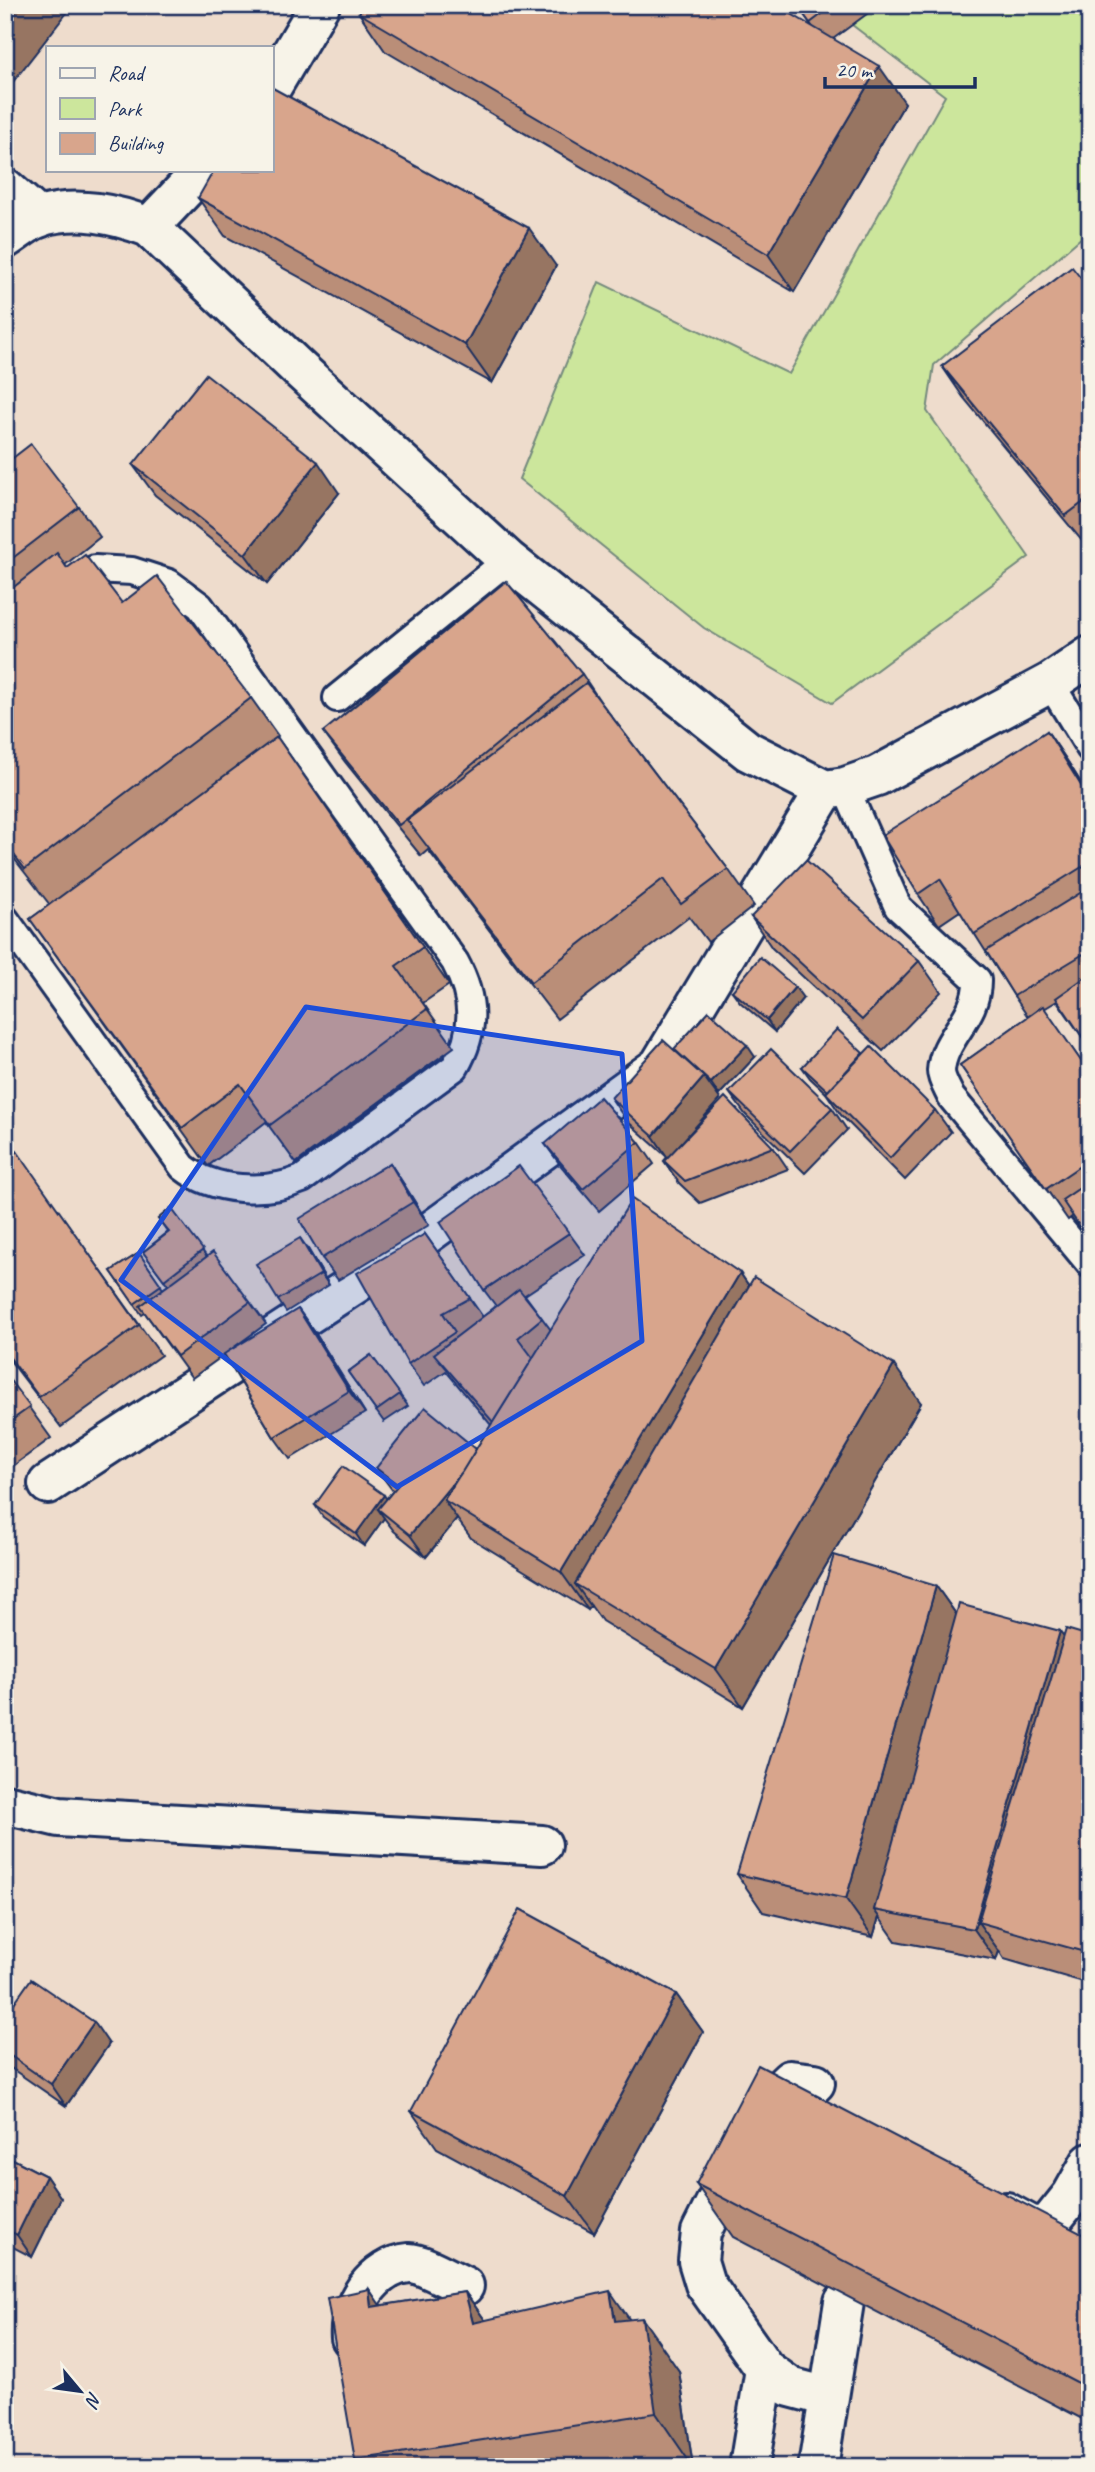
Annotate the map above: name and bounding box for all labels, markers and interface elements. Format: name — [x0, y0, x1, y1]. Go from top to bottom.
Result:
legend — [46, 46, 273, 172]
scale bar — [825, 46, 976, 90]
text: 20 m — [836, 57, 874, 83]
text: Road — [108, 60, 147, 86]
text: Park — [108, 96, 143, 122]
text: Building — [108, 130, 165, 156]
north arrow — [46, 2356, 116, 2426]
text: N — [79, 2388, 107, 2413]

